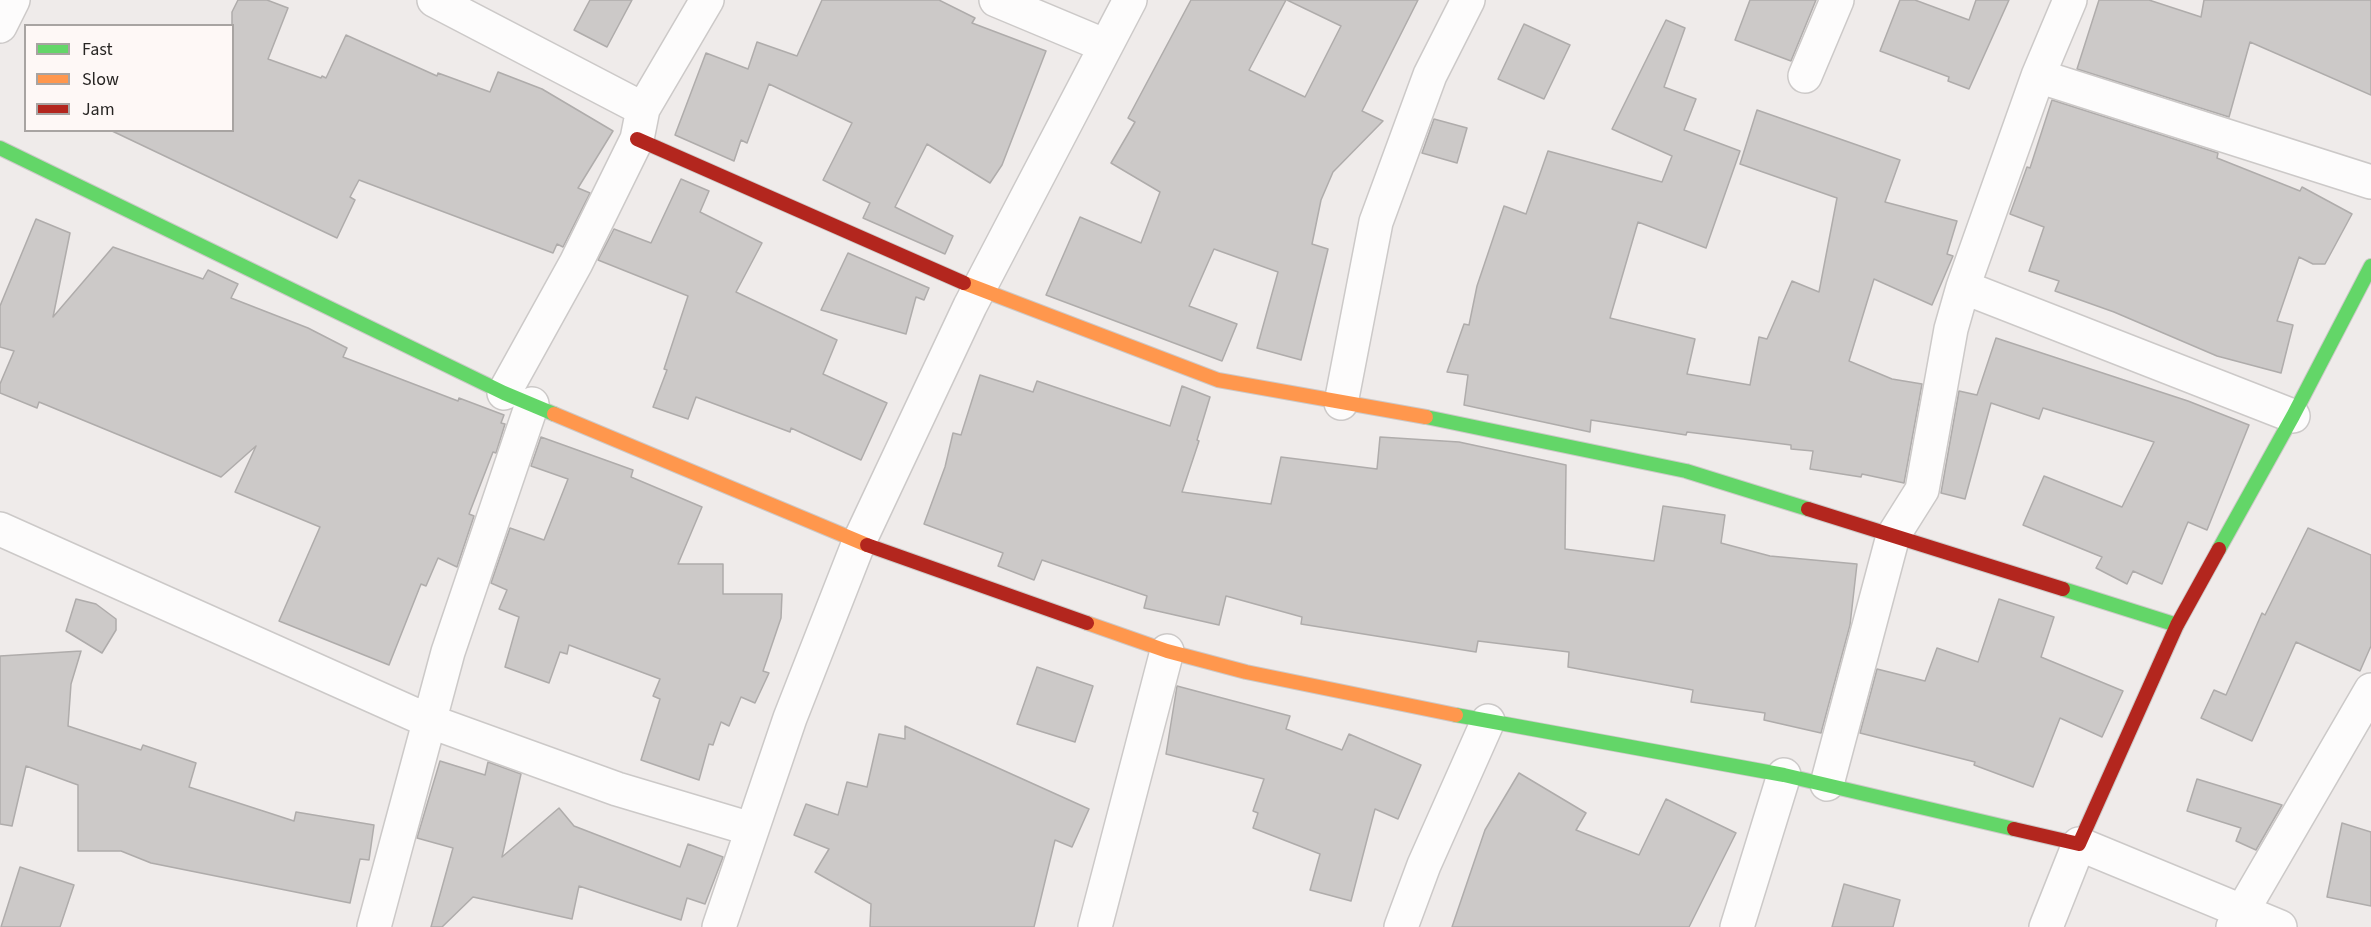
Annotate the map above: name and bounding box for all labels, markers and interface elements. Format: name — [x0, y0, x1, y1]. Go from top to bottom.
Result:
legend — [24, 24, 234, 132]
text: Fast — [82, 37, 113, 62]
text: Slow — [82, 67, 119, 92]
text: Jam — [82, 97, 115, 122]

